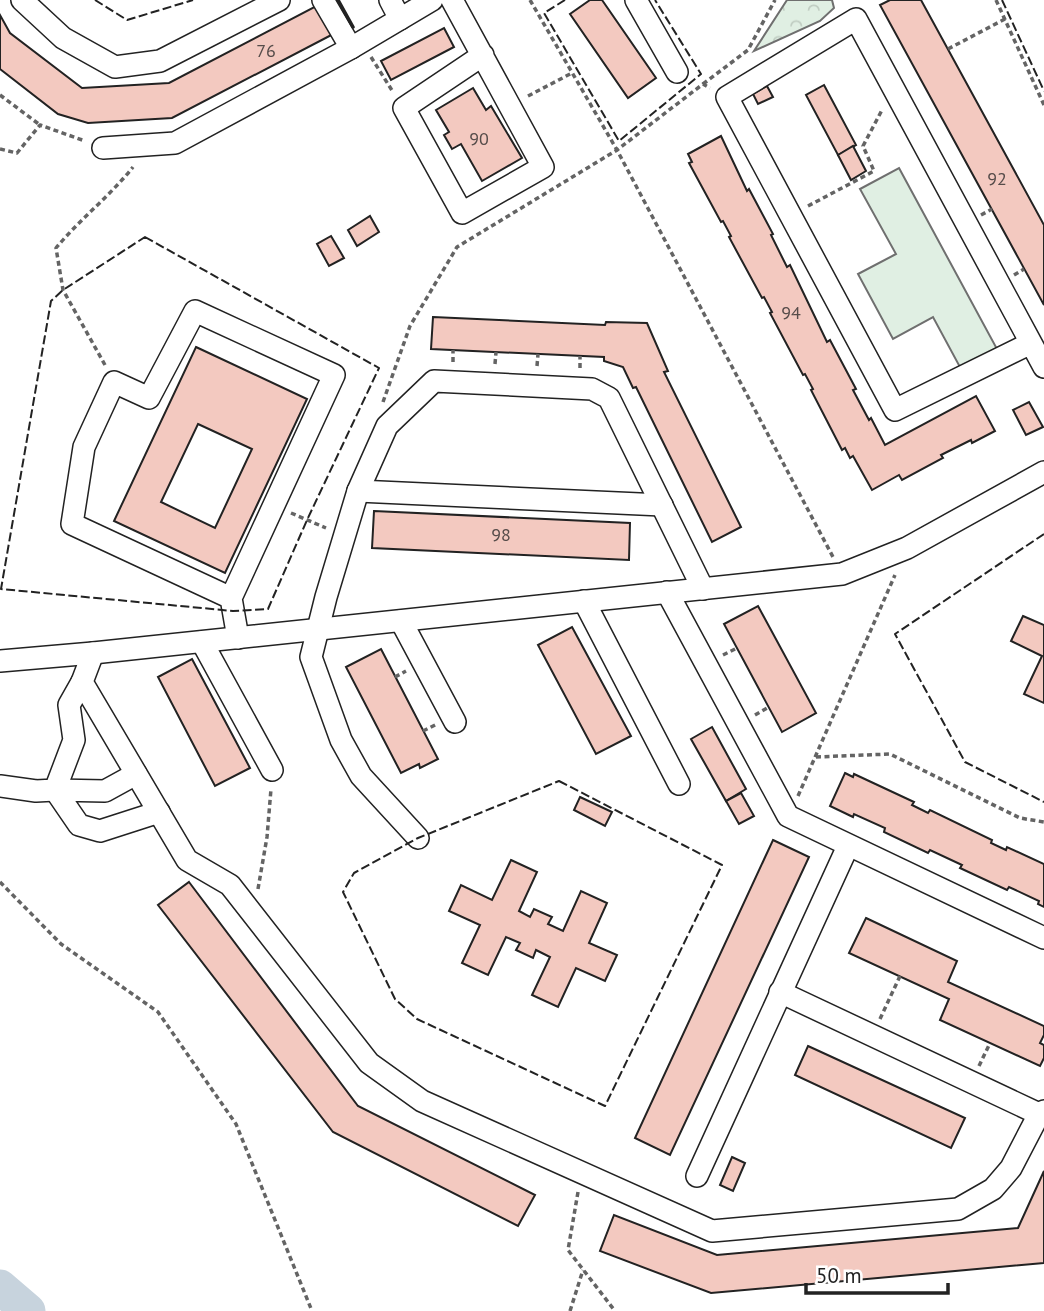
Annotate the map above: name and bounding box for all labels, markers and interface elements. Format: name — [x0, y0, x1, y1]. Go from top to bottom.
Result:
house number: 76 — [256, 39, 276, 62]
house number: 90 — [469, 127, 489, 150]
house number: 92 — [987, 167, 1007, 190]
house number: 94 — [781, 301, 801, 324]
house number: 98 — [491, 523, 511, 546]
scale bar — [806, 1252, 948, 1296]
text: 50 m — [816, 1262, 862, 1289]

